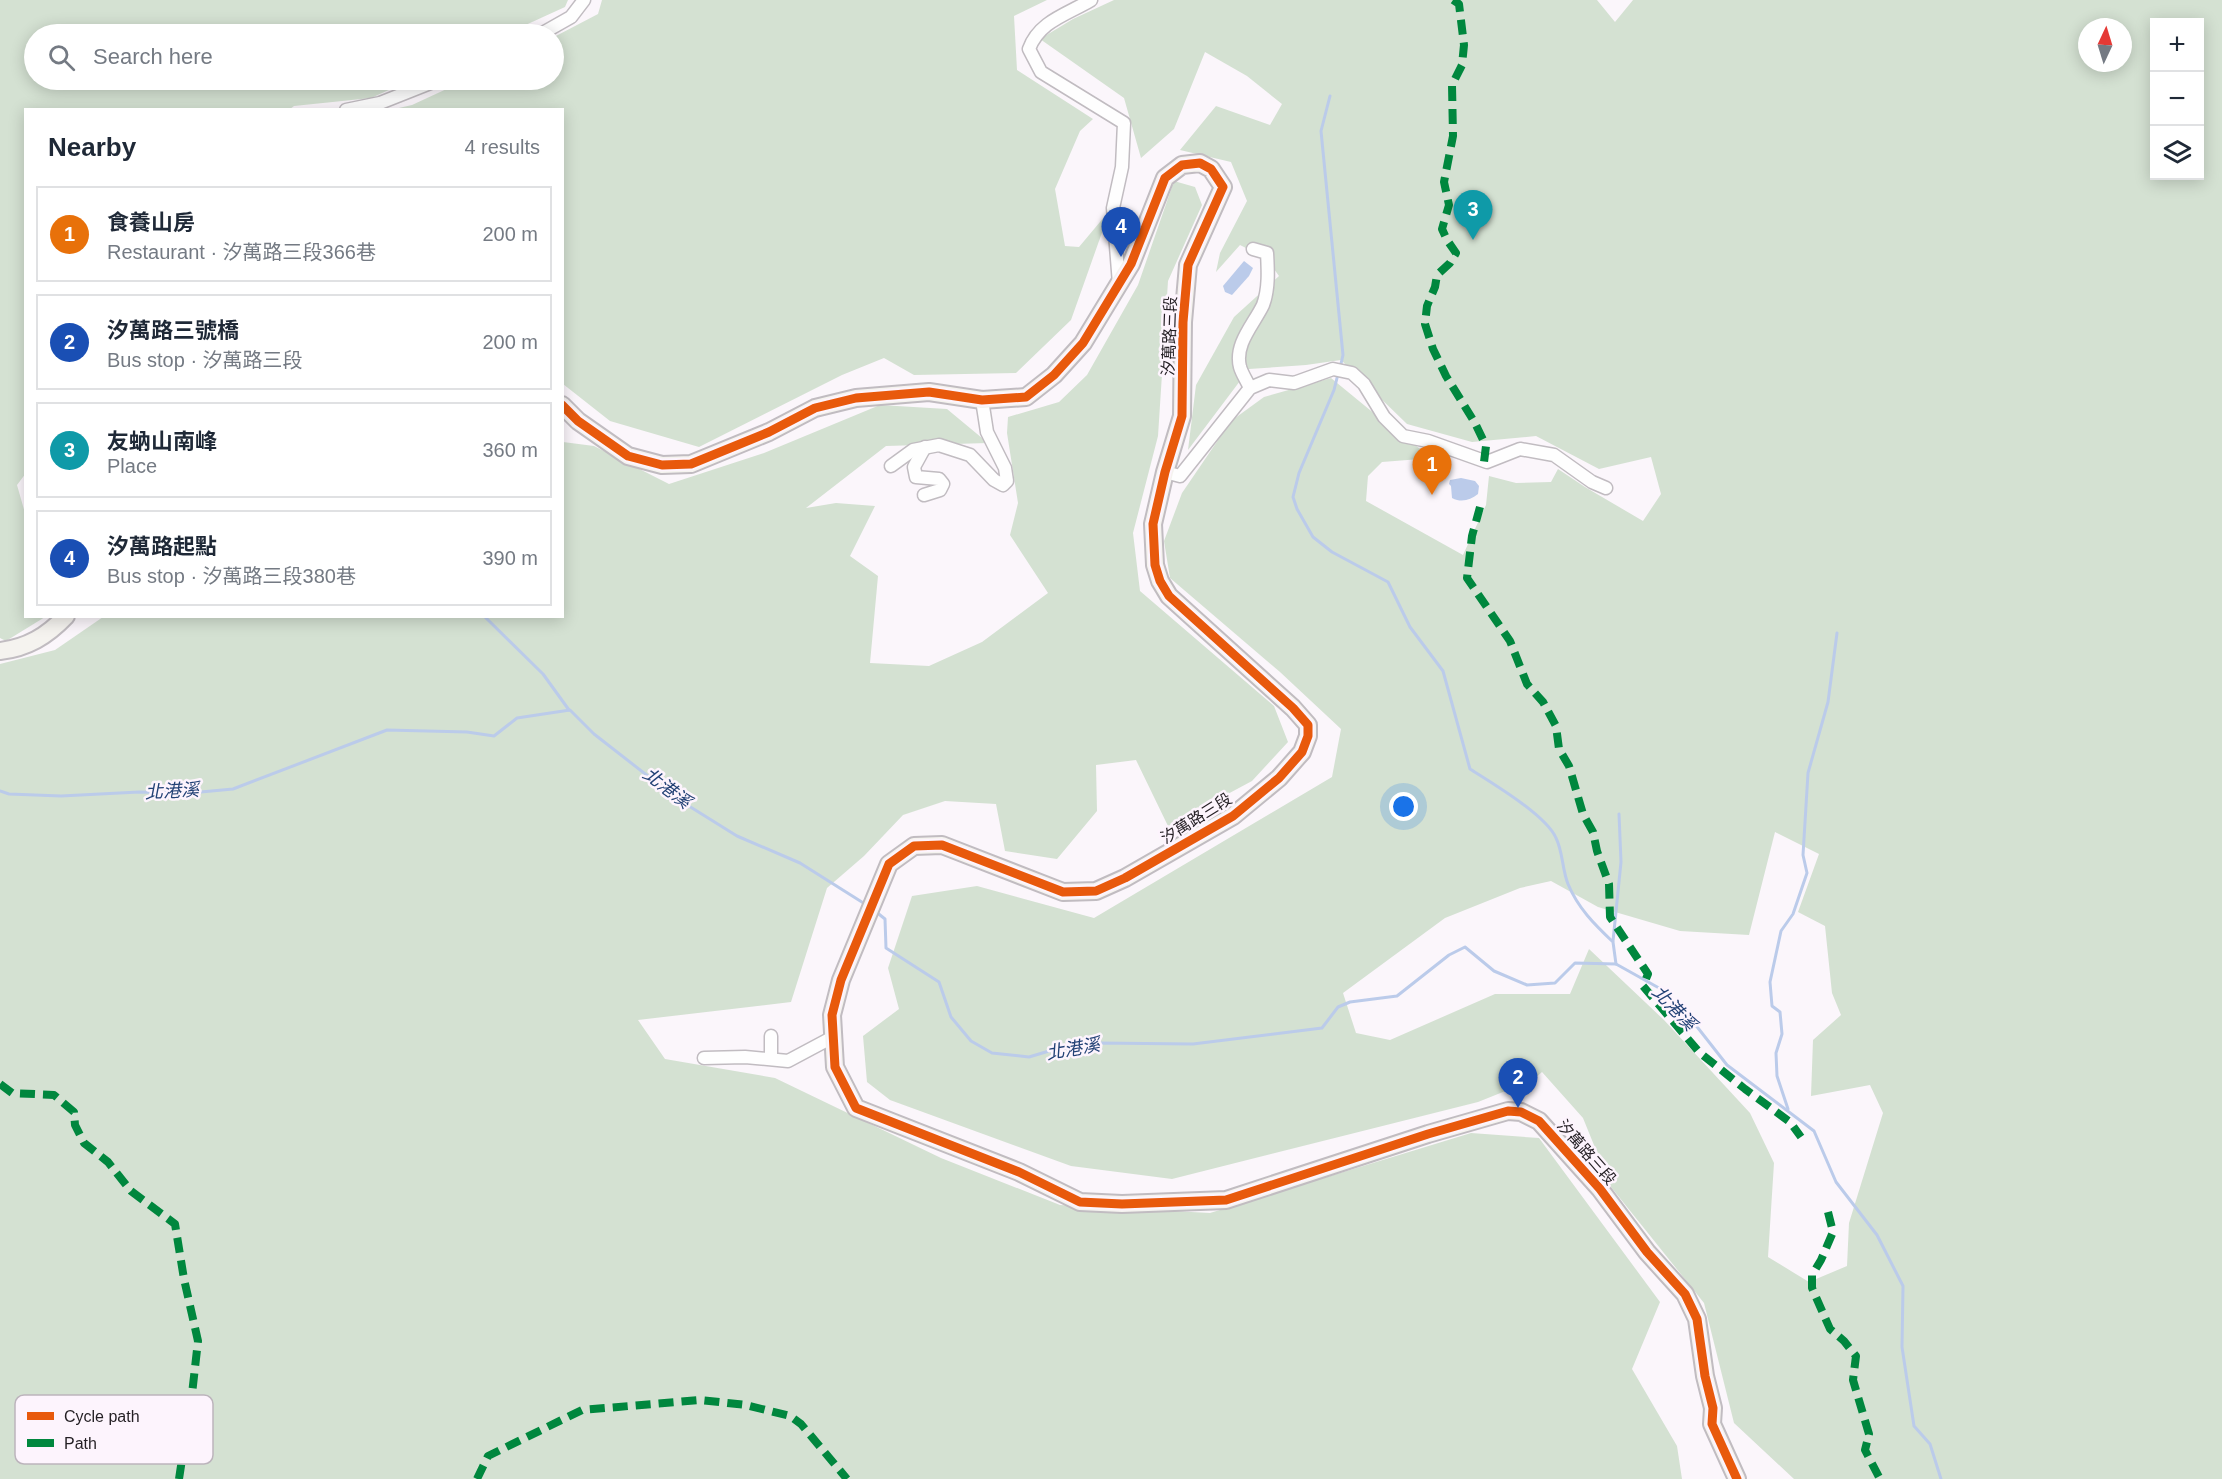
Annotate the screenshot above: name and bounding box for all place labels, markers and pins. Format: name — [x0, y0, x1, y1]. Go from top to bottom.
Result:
pin: 3 — [1454, 190, 1492, 240]
pin: 4 — [1102, 208, 1140, 257]
pin: 1 — [1412, 446, 1452, 495]
pin: 2 — [1498, 1058, 1538, 1108]

